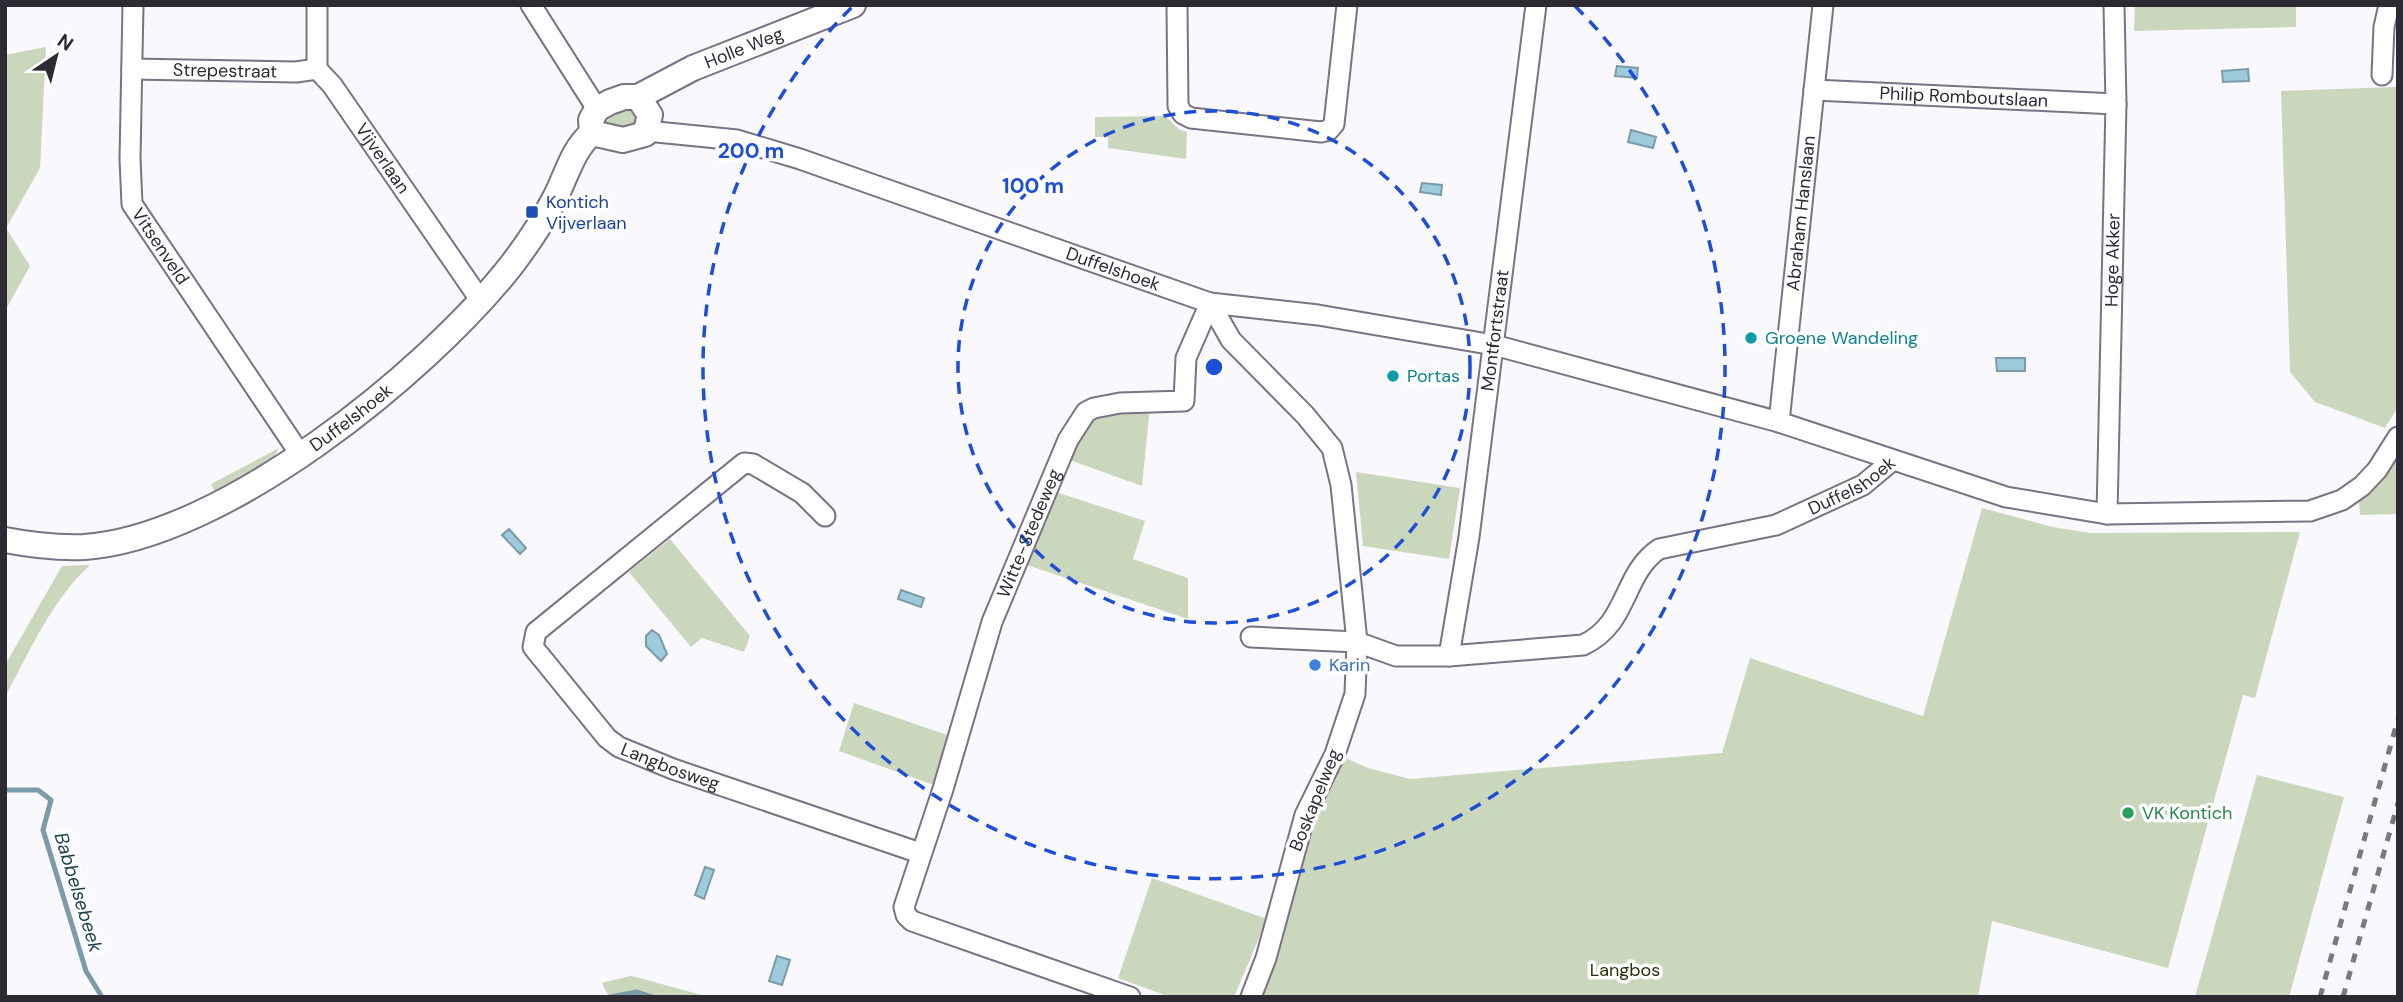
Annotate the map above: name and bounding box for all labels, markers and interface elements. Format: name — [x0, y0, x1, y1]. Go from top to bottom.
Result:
north arrow — [21, 21, 91, 91]
street label: Holle Weg — [701, 22, 787, 74]
text: N — [53, 28, 78, 57]
street label: Strepestraat — [173, 58, 277, 84]
street label: Philip Romboutslaan — [1879, 81, 2049, 113]
street label: Vijverlaan — [350, 118, 415, 198]
street label: Abraham Hanslaan — [1781, 134, 1821, 292]
text: 200 m — [718, 137, 784, 165]
text: 100 m — [1002, 172, 1064, 200]
place label: Kontich Vijverlaan — [546, 190, 627, 235]
street label: Vitsenveld — [126, 203, 195, 289]
marker: Kontich Vijverlaan — [524, 204, 540, 220]
street label: Hoge Akker — [2100, 213, 2126, 307]
street label: Duffelshoek — [1063, 241, 1163, 297]
street label: Montfortstraat — [1475, 268, 1515, 392]
place label: Groene Wandeling — [1765, 326, 1918, 350]
marker: Groene Wandeling — [1743, 330, 1759, 346]
centre of rings — [1202, 355, 1226, 379]
place label: Portas — [1407, 364, 1460, 388]
marker: Portas — [1385, 368, 1401, 384]
street label: Duffelshoek — [305, 378, 398, 457]
street label: Duffelshoek — [1804, 451, 1901, 521]
street label: Witte-Stedeweg — [991, 465, 1067, 602]
place label: Karin — [1329, 653, 1370, 677]
marker: Karin — [1307, 657, 1323, 673]
street label: Langbosweg — [617, 737, 723, 796]
street label: Boskapelweg — [1284, 745, 1346, 855]
place label: VK Kontich — [2142, 801, 2232, 825]
marker: VK Kontich — [2120, 805, 2136, 821]
water label: Babbelsebeek — [48, 829, 109, 955]
park label: Langbos — [1590, 958, 1660, 982]

